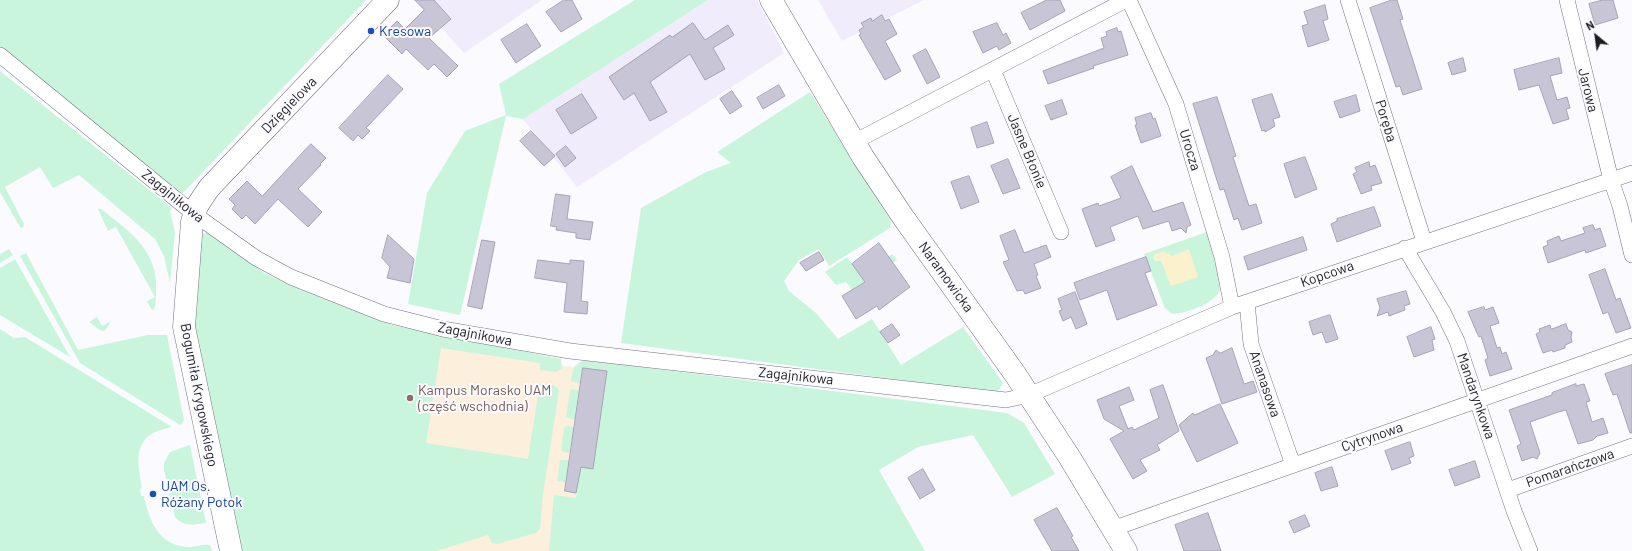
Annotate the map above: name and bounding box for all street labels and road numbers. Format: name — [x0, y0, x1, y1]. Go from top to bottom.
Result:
street label: Jarowa — [1574, 66, 1602, 114]
street label: Dzięgielowa — [258, 73, 320, 137]
street label: Poręba — [1372, 98, 1400, 144]
street label: Jasne Błonie — [1004, 111, 1050, 191]
street label: Urocza — [1176, 127, 1204, 173]
street label: Zagajnikowa — [138, 166, 208, 226]
street label: Naramowicka — [915, 239, 977, 315]
street label: Kopcowa — [1298, 257, 1356, 291]
street label: Zagajnikowa — [436, 319, 514, 349]
street label: Bogumiła Krygowskiego — [177, 322, 221, 468]
street label: Ananasowa — [1246, 349, 1284, 419]
street label: Mandarynkowa — [1453, 351, 1499, 441]
street label: Zagajnikowa — [758, 364, 834, 388]
street label: Cytrynowa — [1339, 419, 1405, 455]
street label: Pomarańczowa — [1524, 445, 1616, 491]

